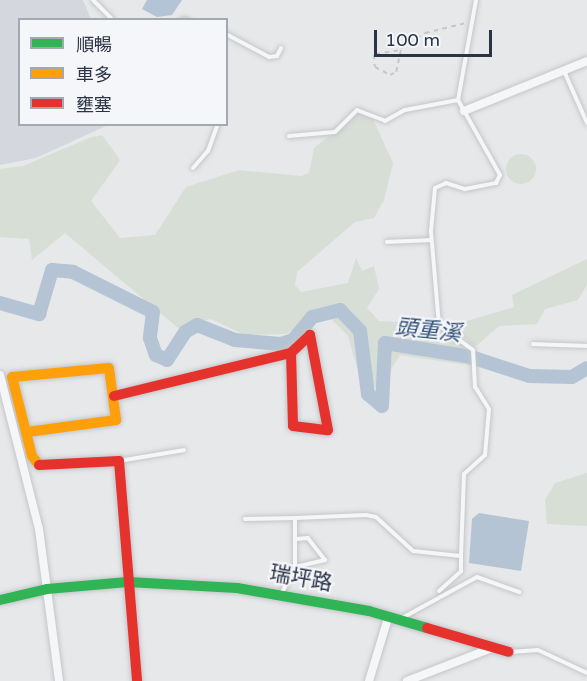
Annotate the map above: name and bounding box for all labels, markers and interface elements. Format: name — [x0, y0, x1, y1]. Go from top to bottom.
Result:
legend — [18, 18, 228, 126]
scale bar — [377, 18, 496, 56]
text: 100 m — [385, 29, 440, 51]
text: 順暢 — [76, 34, 112, 56]
text: 車多 — [76, 64, 112, 86]
text: 壅塞 — [76, 94, 112, 116]
water label: 頭重溪 — [394, 314, 462, 348]
street label: 瑞坪路 — [268, 561, 334, 597]

